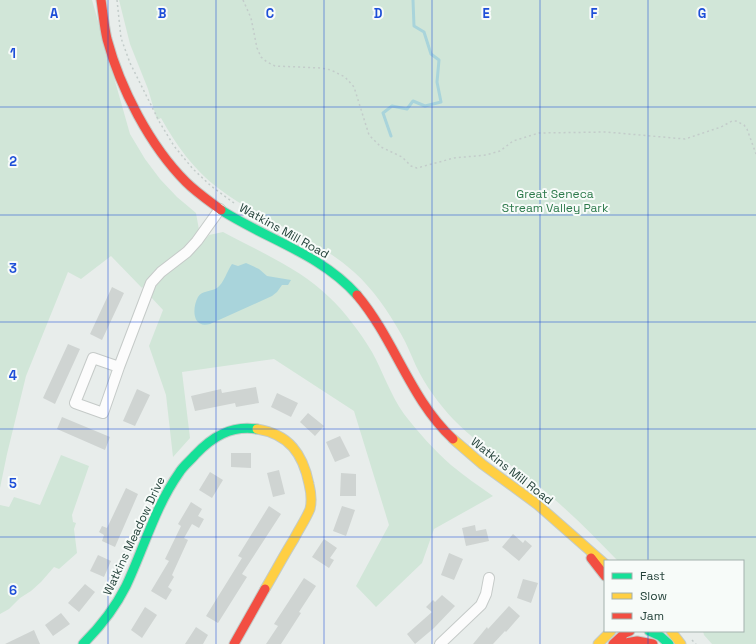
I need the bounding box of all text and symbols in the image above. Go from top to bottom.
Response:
text: A [50,5,59,22]
text: B [158,5,167,22]
text: C [266,5,274,22]
text: D [374,5,383,22]
text: E [482,5,490,22]
text: F [591,5,598,22]
text: G [698,5,706,22]
text: 1 [10,45,16,62]
text: 2 [9,153,17,170]
park label: Great Seneca Stream Valley Park [502,186,609,216]
street label: Watkins Mill Road [236,200,332,262]
text: 3 [9,260,17,277]
text: 4 [9,367,17,384]
street label: Watkins Mill Road [468,434,556,508]
street label: Watkins Meadow Drive [99,474,169,598]
text: 5 [9,475,17,492]
legend [604,560,744,632]
text: Fast [640,568,665,584]
text: 6 [9,582,17,599]
text: Slow [640,588,667,604]
text: Jam [640,608,664,624]

